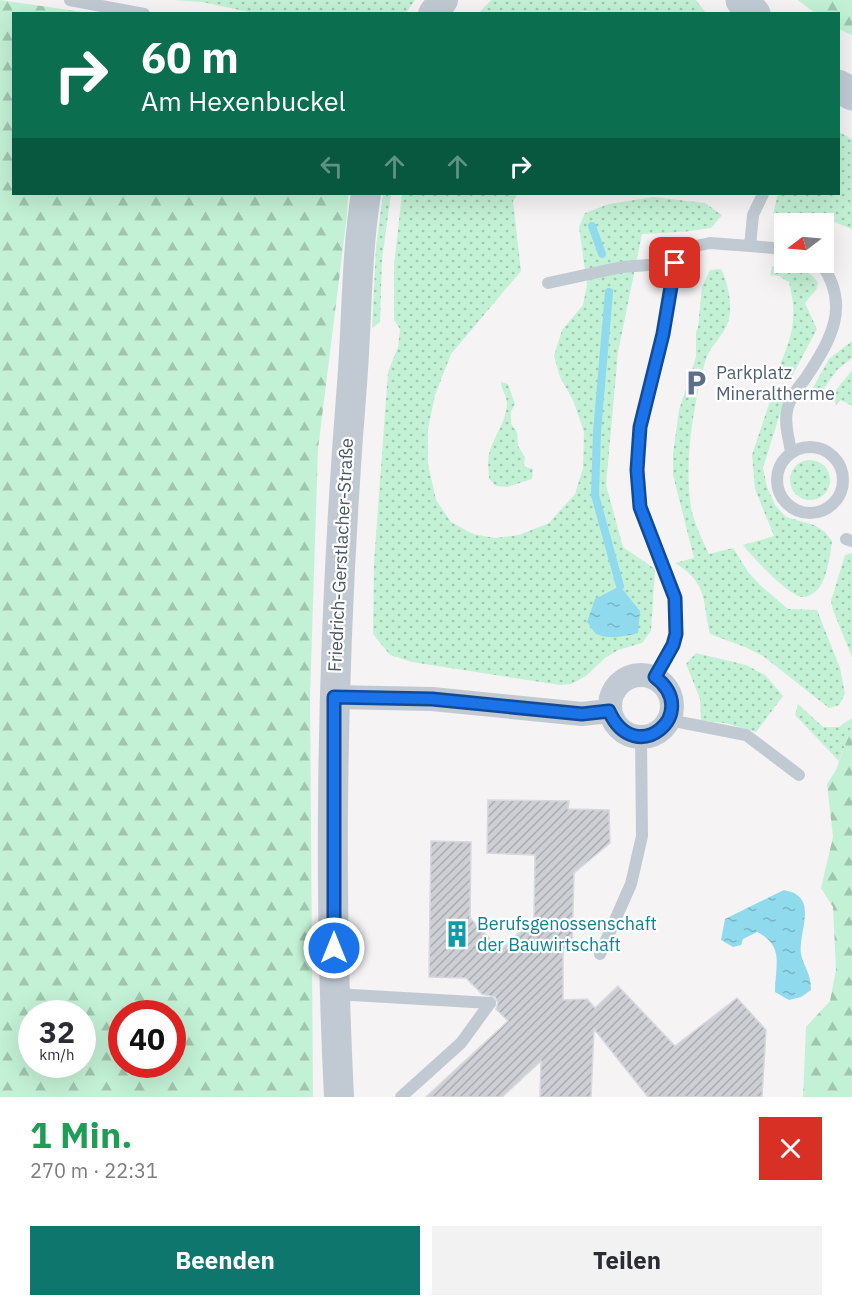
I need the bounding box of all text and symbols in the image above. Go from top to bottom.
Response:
text: 60 m [141,30,239,85]
icon: right [42,36,120,114]
text: Am Hexenbuckel [141,83,346,118]
icon: left [315,150,348,183]
icon: ahead [378,150,411,183]
icon: ahead [441,150,474,183]
icon: right [504,150,537,183]
north arrow [774,213,834,273]
map controls [774,213,834,273]
pin [649,237,700,288]
icon: arrive [658,246,691,279]
place label: Parkplatz Mineraltherme [716,361,835,405]
parking icon: Parkplatz Mineraltherme [681,368,711,398]
street label: Friedrich-Gerstlacher-Straße [323,437,358,672]
place label: Berufsgenossenschaft der Bauwirtschaft [477,912,657,956]
position arrow [302,916,366,980]
building icon: Berufsgenossenschaft der Bauwirtschaft [442,919,472,949]
speed limit sign: 40 [108,1000,186,1078]
text: 32 [39,1012,75,1051]
text: km/h [39,1045,75,1064]
text: 1 Min. [30,1111,133,1158]
button: close [759,1117,822,1180]
text: 270 m · 22:31 [30,1157,158,1184]
button: Beenden [30,1226,420,1295]
button: Teilen [432,1226,822,1295]

